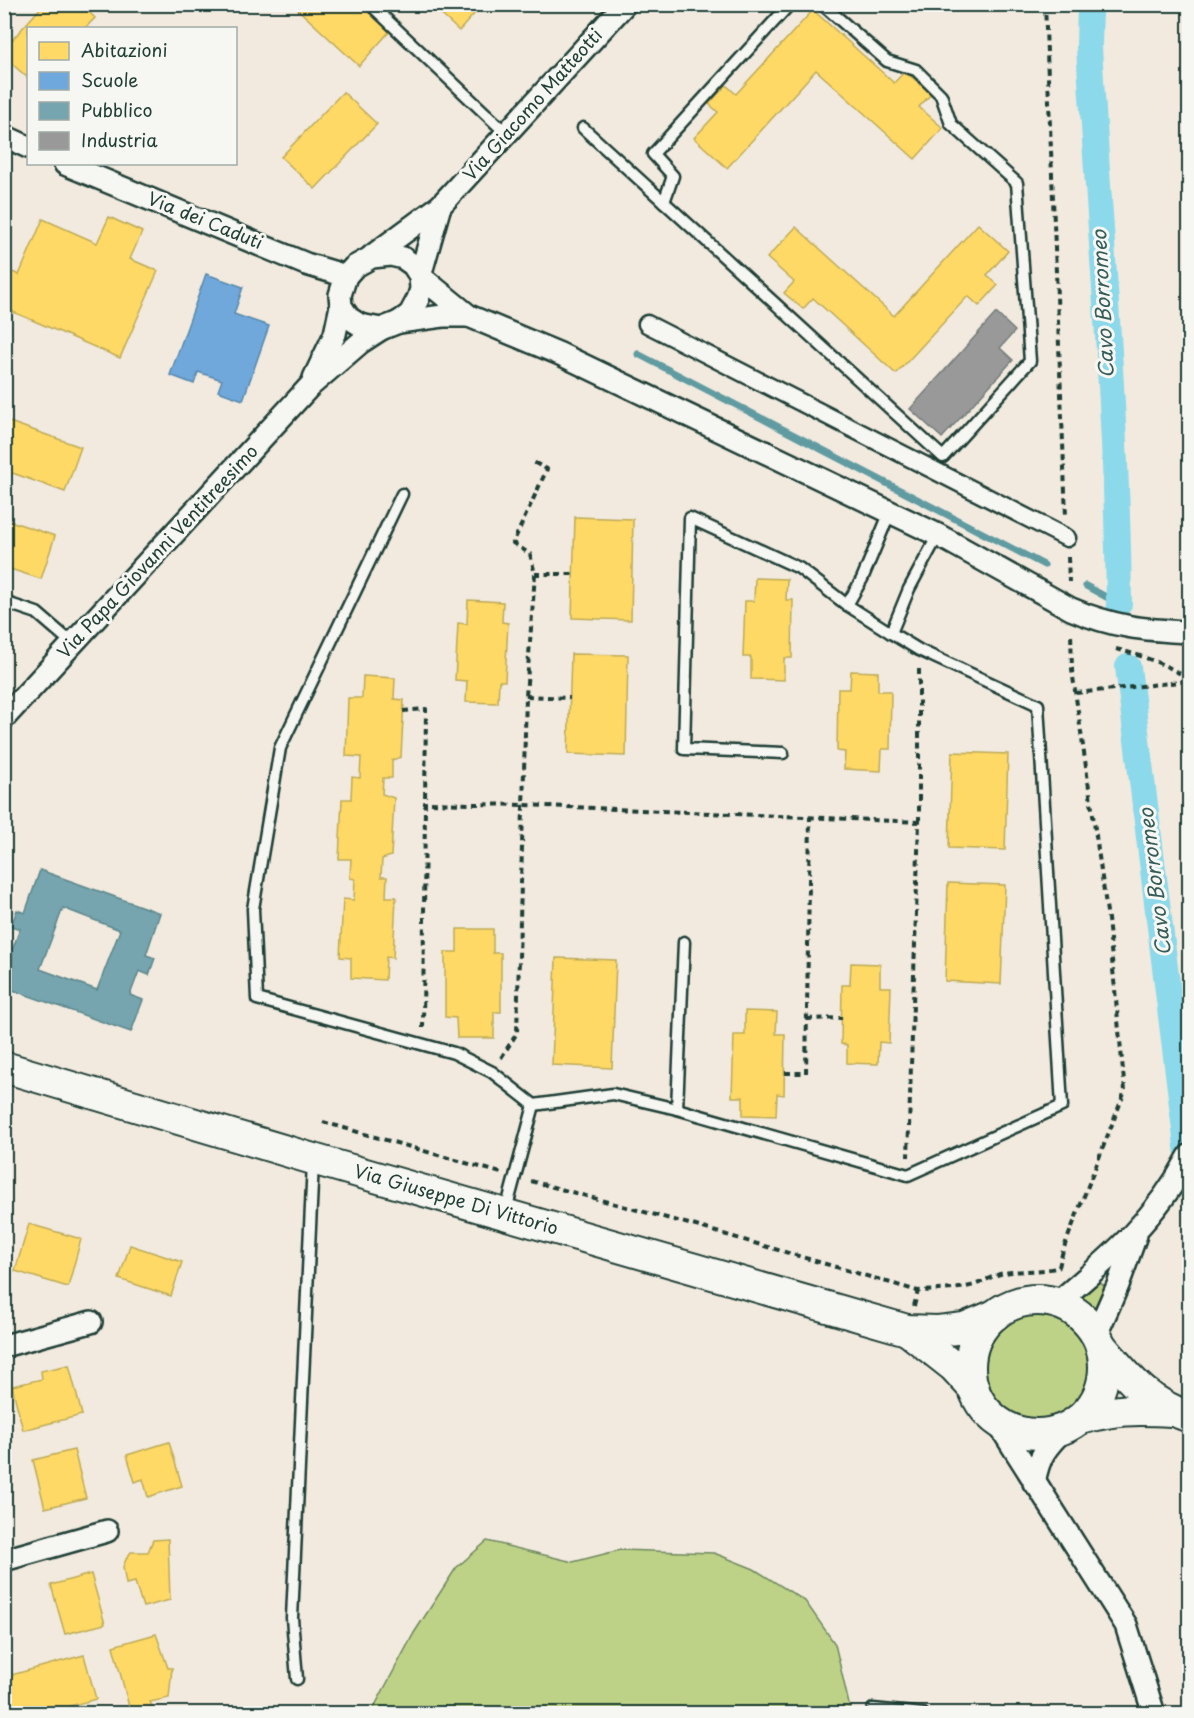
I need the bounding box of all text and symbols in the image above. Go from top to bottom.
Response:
street label: Via Giacomo Matteotti [456,22,608,186]
legend [27,27,237,165]
text: Abitazioni [81,36,167,63]
text: Scuole [81,66,138,93]
text: Pubblico [81,96,152,123]
text: Industria [81,126,158,153]
street label: Via dei Caduti [144,184,267,255]
water label: Cavo Borromeo [1083,228,1121,379]
street label: Via Papa Giovanni Ventitreesimo [50,438,264,664]
water label: Cavo Borromeo [1130,806,1178,958]
street label: Via Giuseppe Di Vittorio [351,1156,562,1241]

